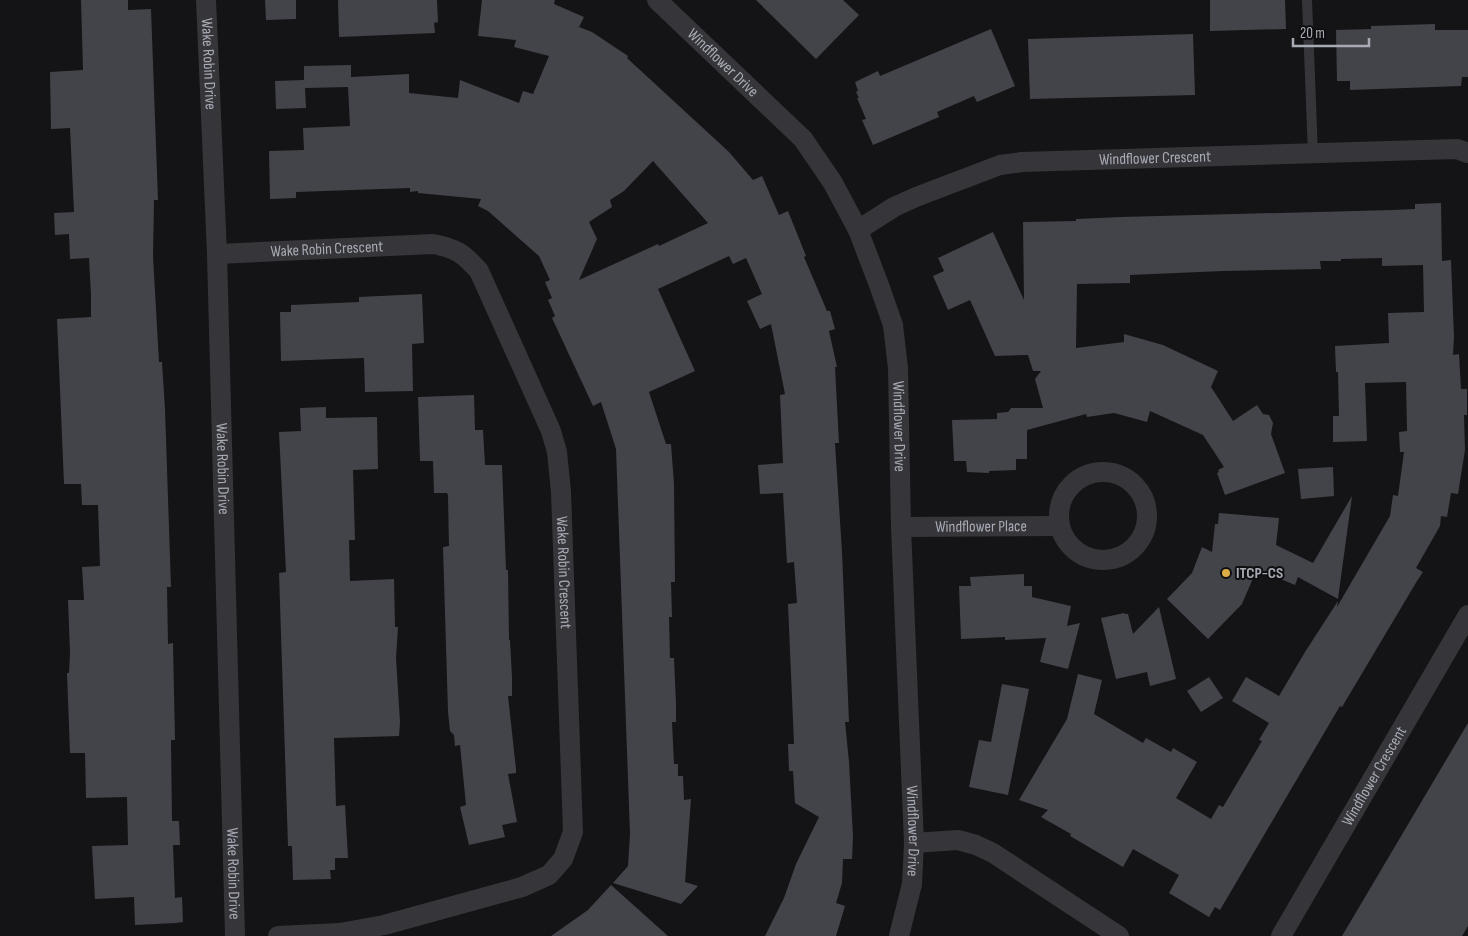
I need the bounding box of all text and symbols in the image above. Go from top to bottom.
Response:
scale bar [1293,15,1369,47]
street label: Wake Robin Drive [197,18,220,110]
street label: Windflower Drive [683,24,762,101]
text: 20 m [1300,24,1325,43]
street label: Windflower Crescent [1099,147,1211,169]
street label: Wake Robin Crescent [270,237,384,261]
street label: Windflower Drive [889,381,909,472]
street label: Wake Robin Drive [212,423,233,515]
street label: Wake Robin Crescent [552,516,575,629]
street label: Windflower Place [935,517,1027,536]
place label: ITCP-CS [1236,564,1283,583]
marker: ITCP-CS [1220,567,1232,579]
street label: Windflower Crescent [1338,723,1411,829]
street label: Windflower Drive [902,785,924,877]
street label: Wake Robin Drive [223,827,244,920]

